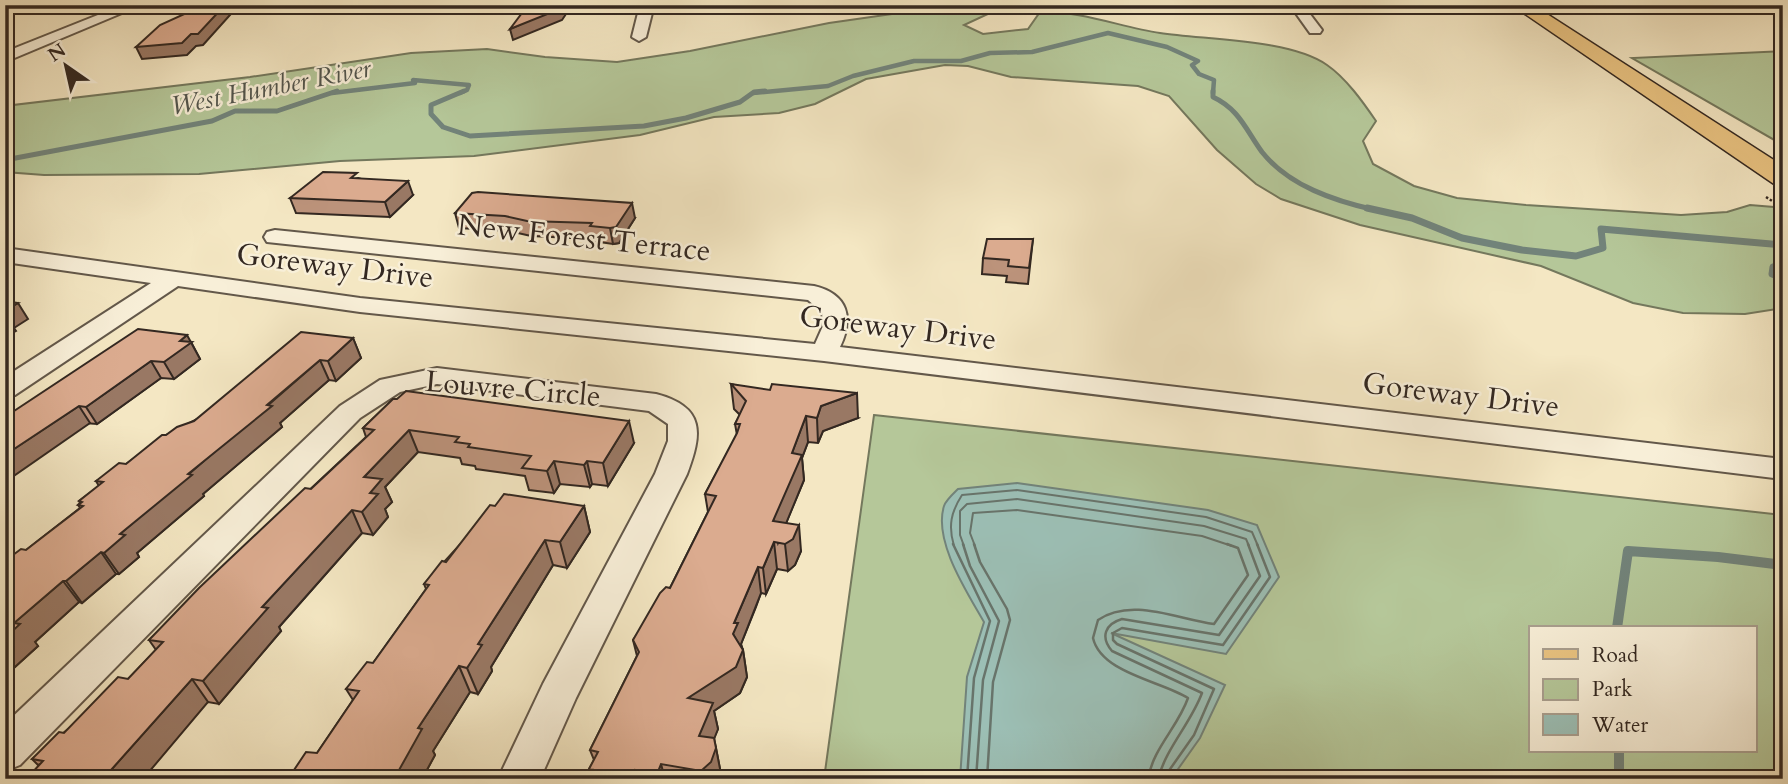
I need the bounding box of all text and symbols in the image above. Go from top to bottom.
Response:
north arrow [32,32,102,102]
text: N [43,37,72,68]
water label: West Humber River [168,50,375,124]
street label: New Forest Terrace [455,204,713,272]
street label: Goreway Drive [234,234,436,298]
street label: Goreway Drive [797,296,999,360]
street label: Louvre Circle [424,361,602,417]
street label: Goreway Drive [1360,363,1562,427]
legend [1529,626,1756,752]
text: Road [1592,641,1638,670]
text: Park [1592,675,1633,704]
text: Water [1591,711,1648,740]

